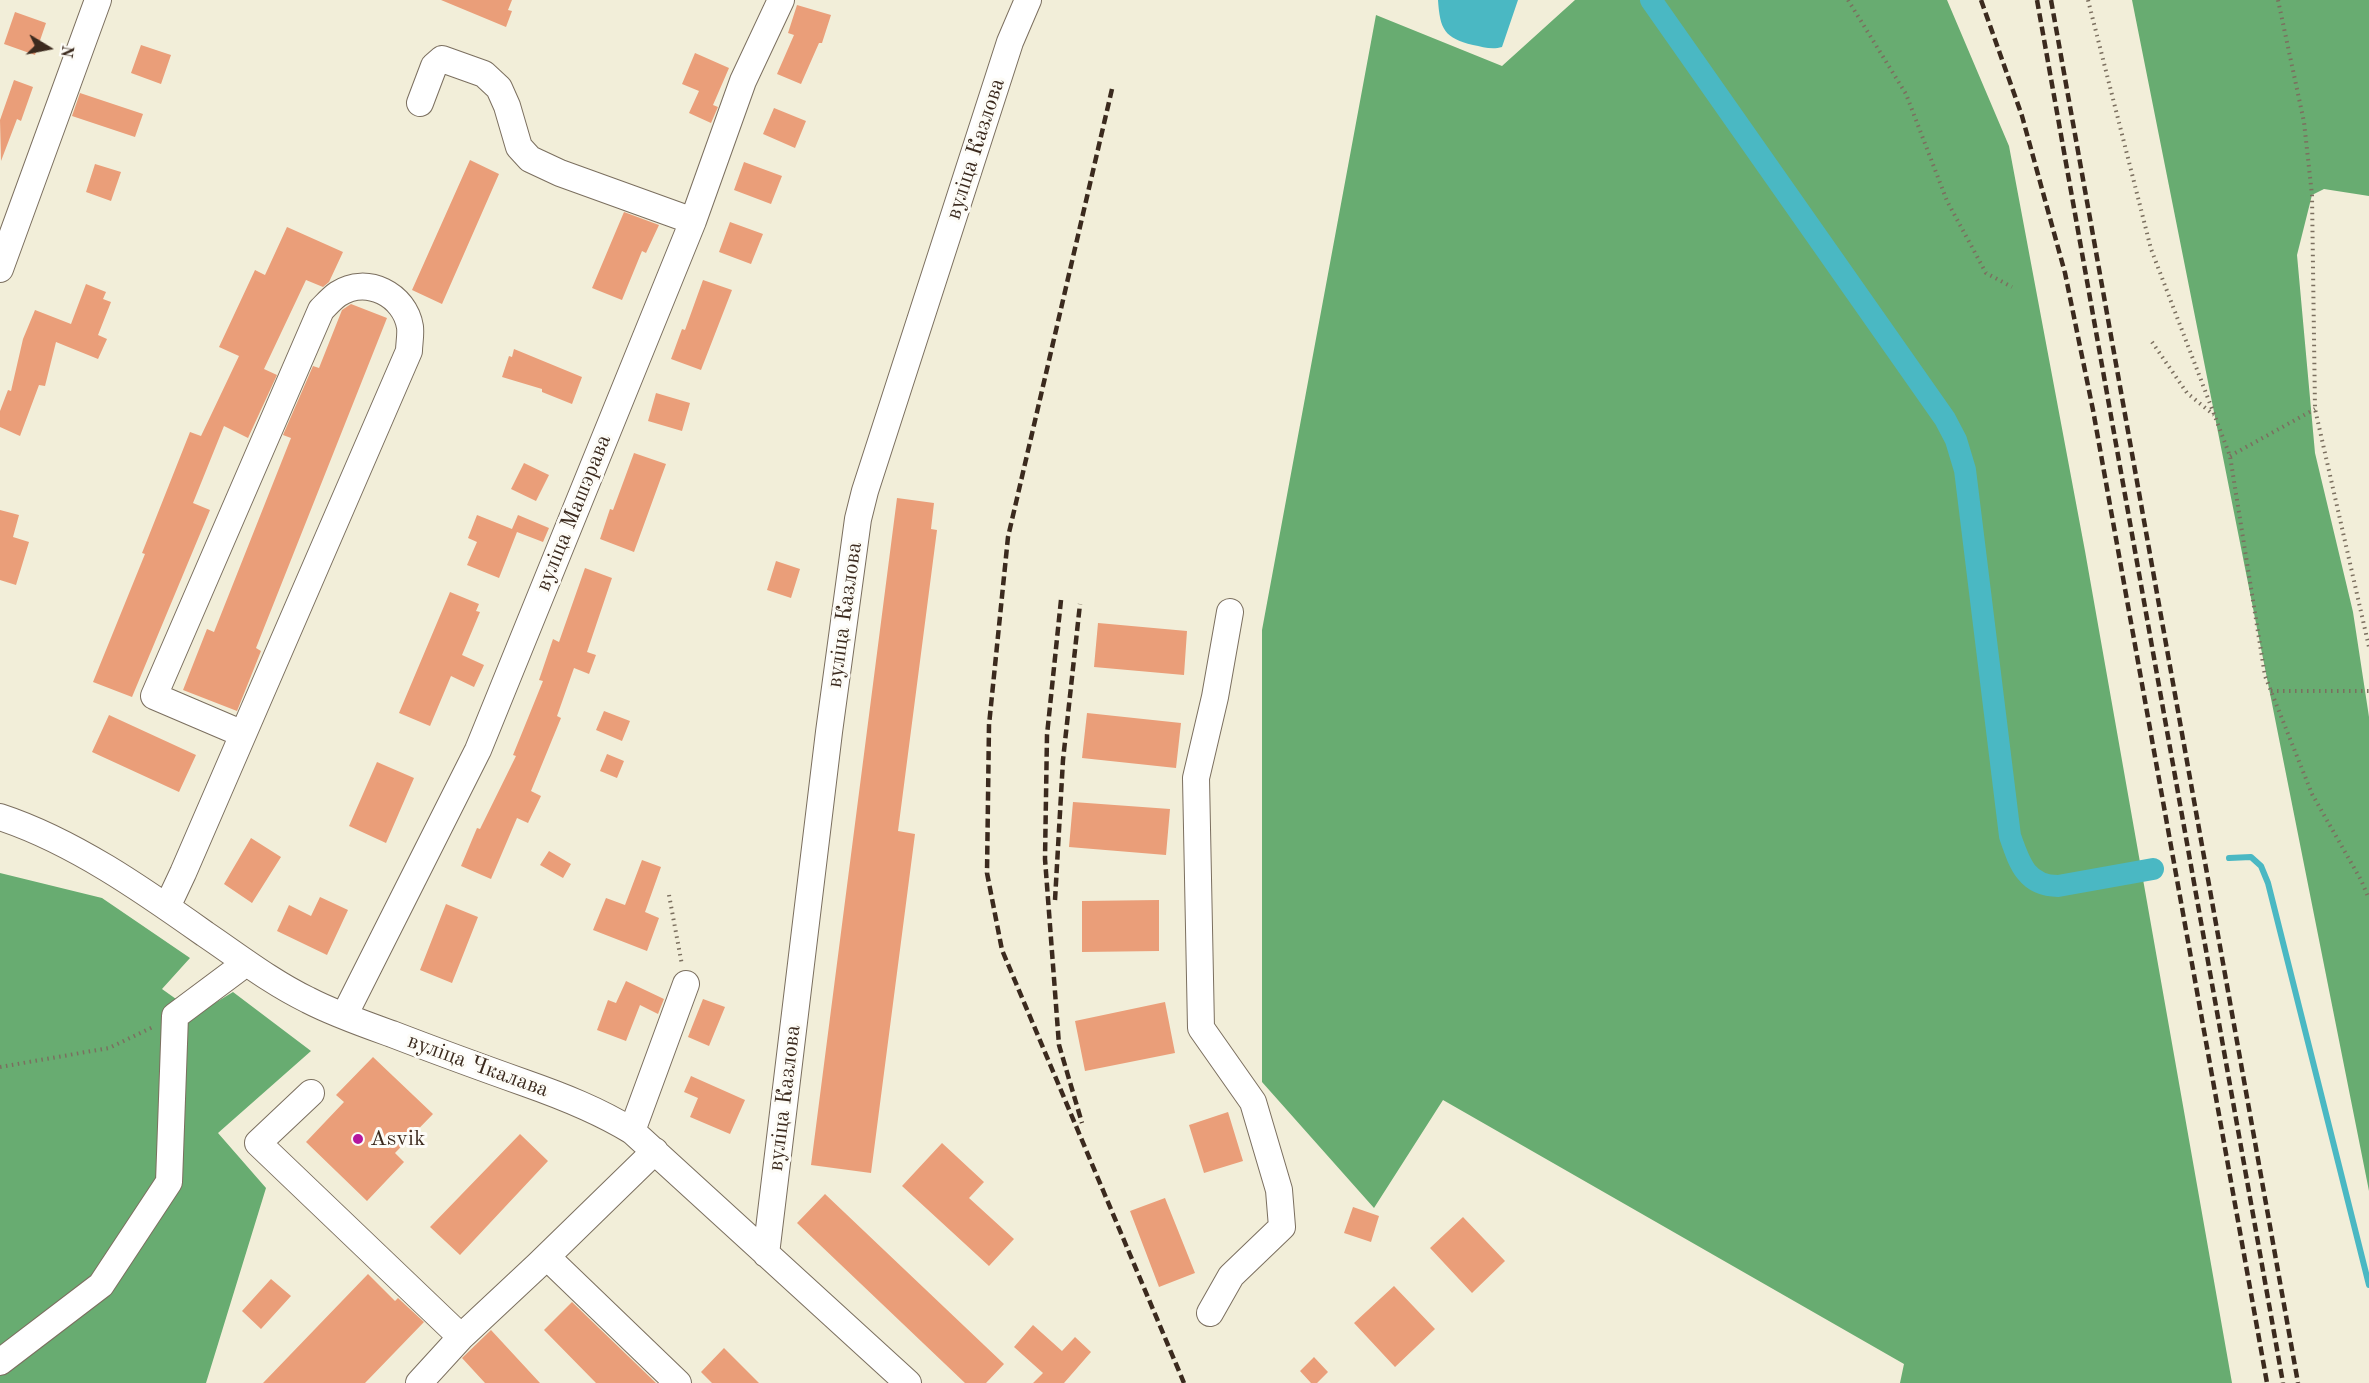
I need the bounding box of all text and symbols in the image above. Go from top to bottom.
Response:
north arrow [18,18,78,78]
text: N [57,44,75,59]
street label: вуліца Казлова [941,75,1011,223]
street label: вуліца Машэрава [531,431,617,595]
street label: вуліца Казлова [822,540,868,690]
street label: вуліца Казлова [763,1023,807,1173]
street label: вуліца Чкалава [404,1028,552,1104]
place label: Asvik [370,1126,425,1152]
marker: Asvik [351,1132,365,1146]

